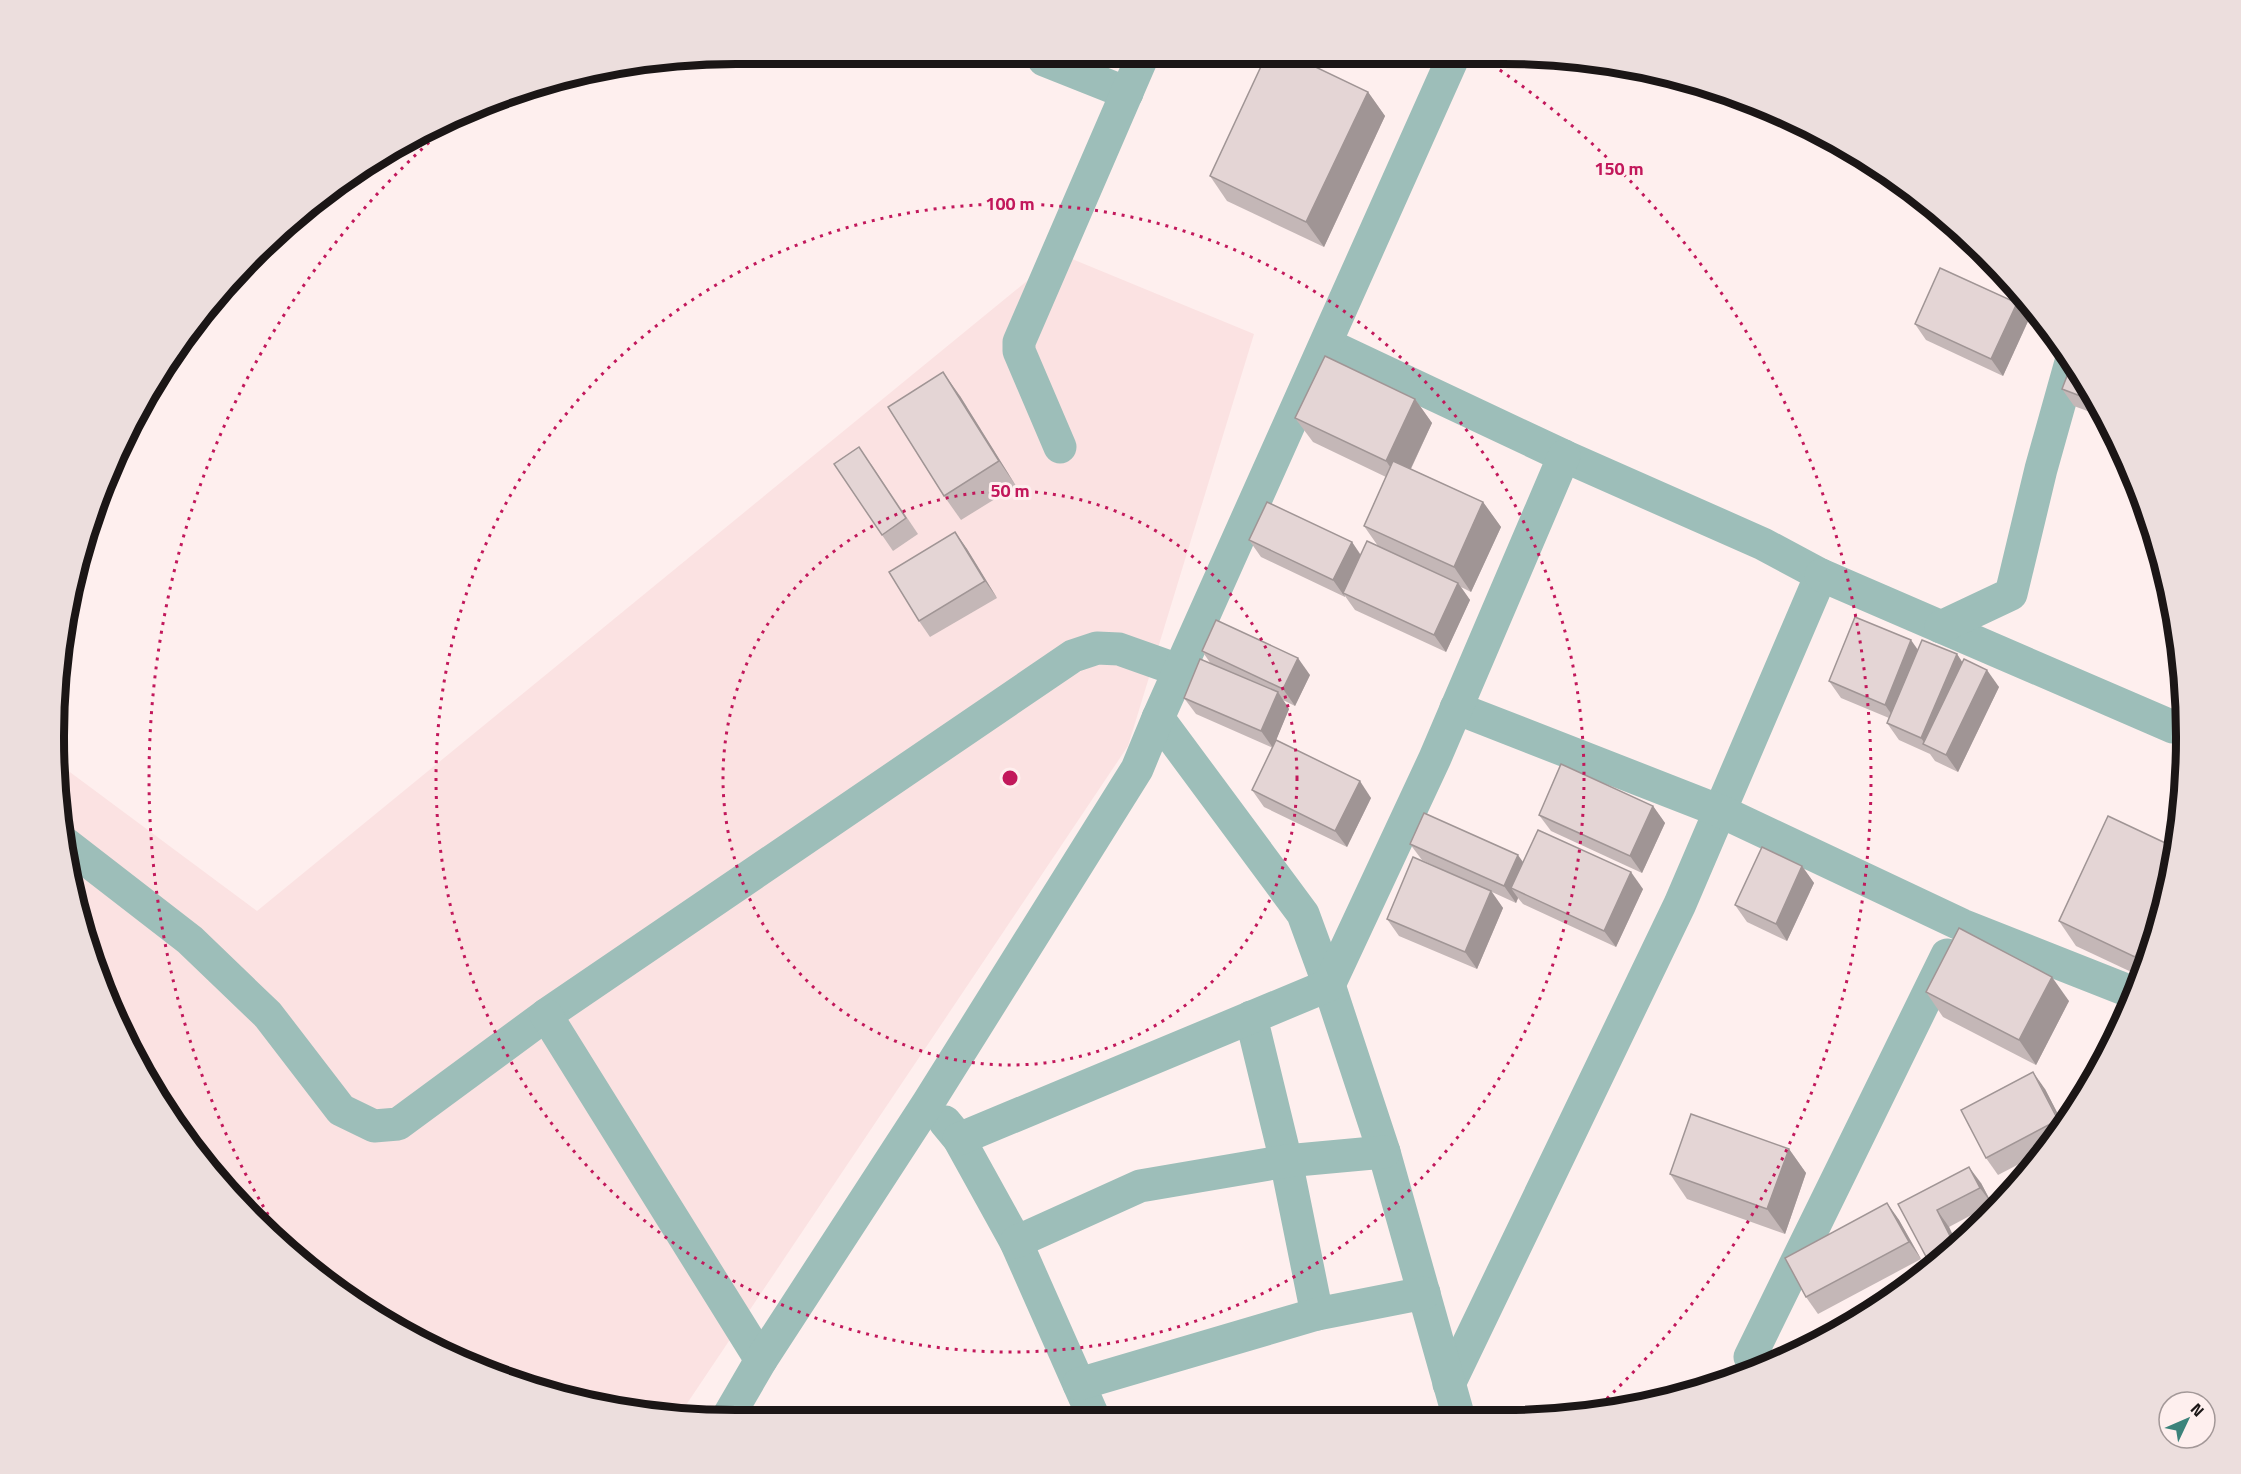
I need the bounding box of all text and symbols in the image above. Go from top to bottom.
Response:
text: 150 m [1594,155,1644,182]
text: 100 m [985,190,1035,217]
text: 50 m [990,477,1030,504]
centre of rings [1000,768,1020,788]
north arrow [2157,1390,2217,1450]
text: N [2185,1397,2210,1422]

